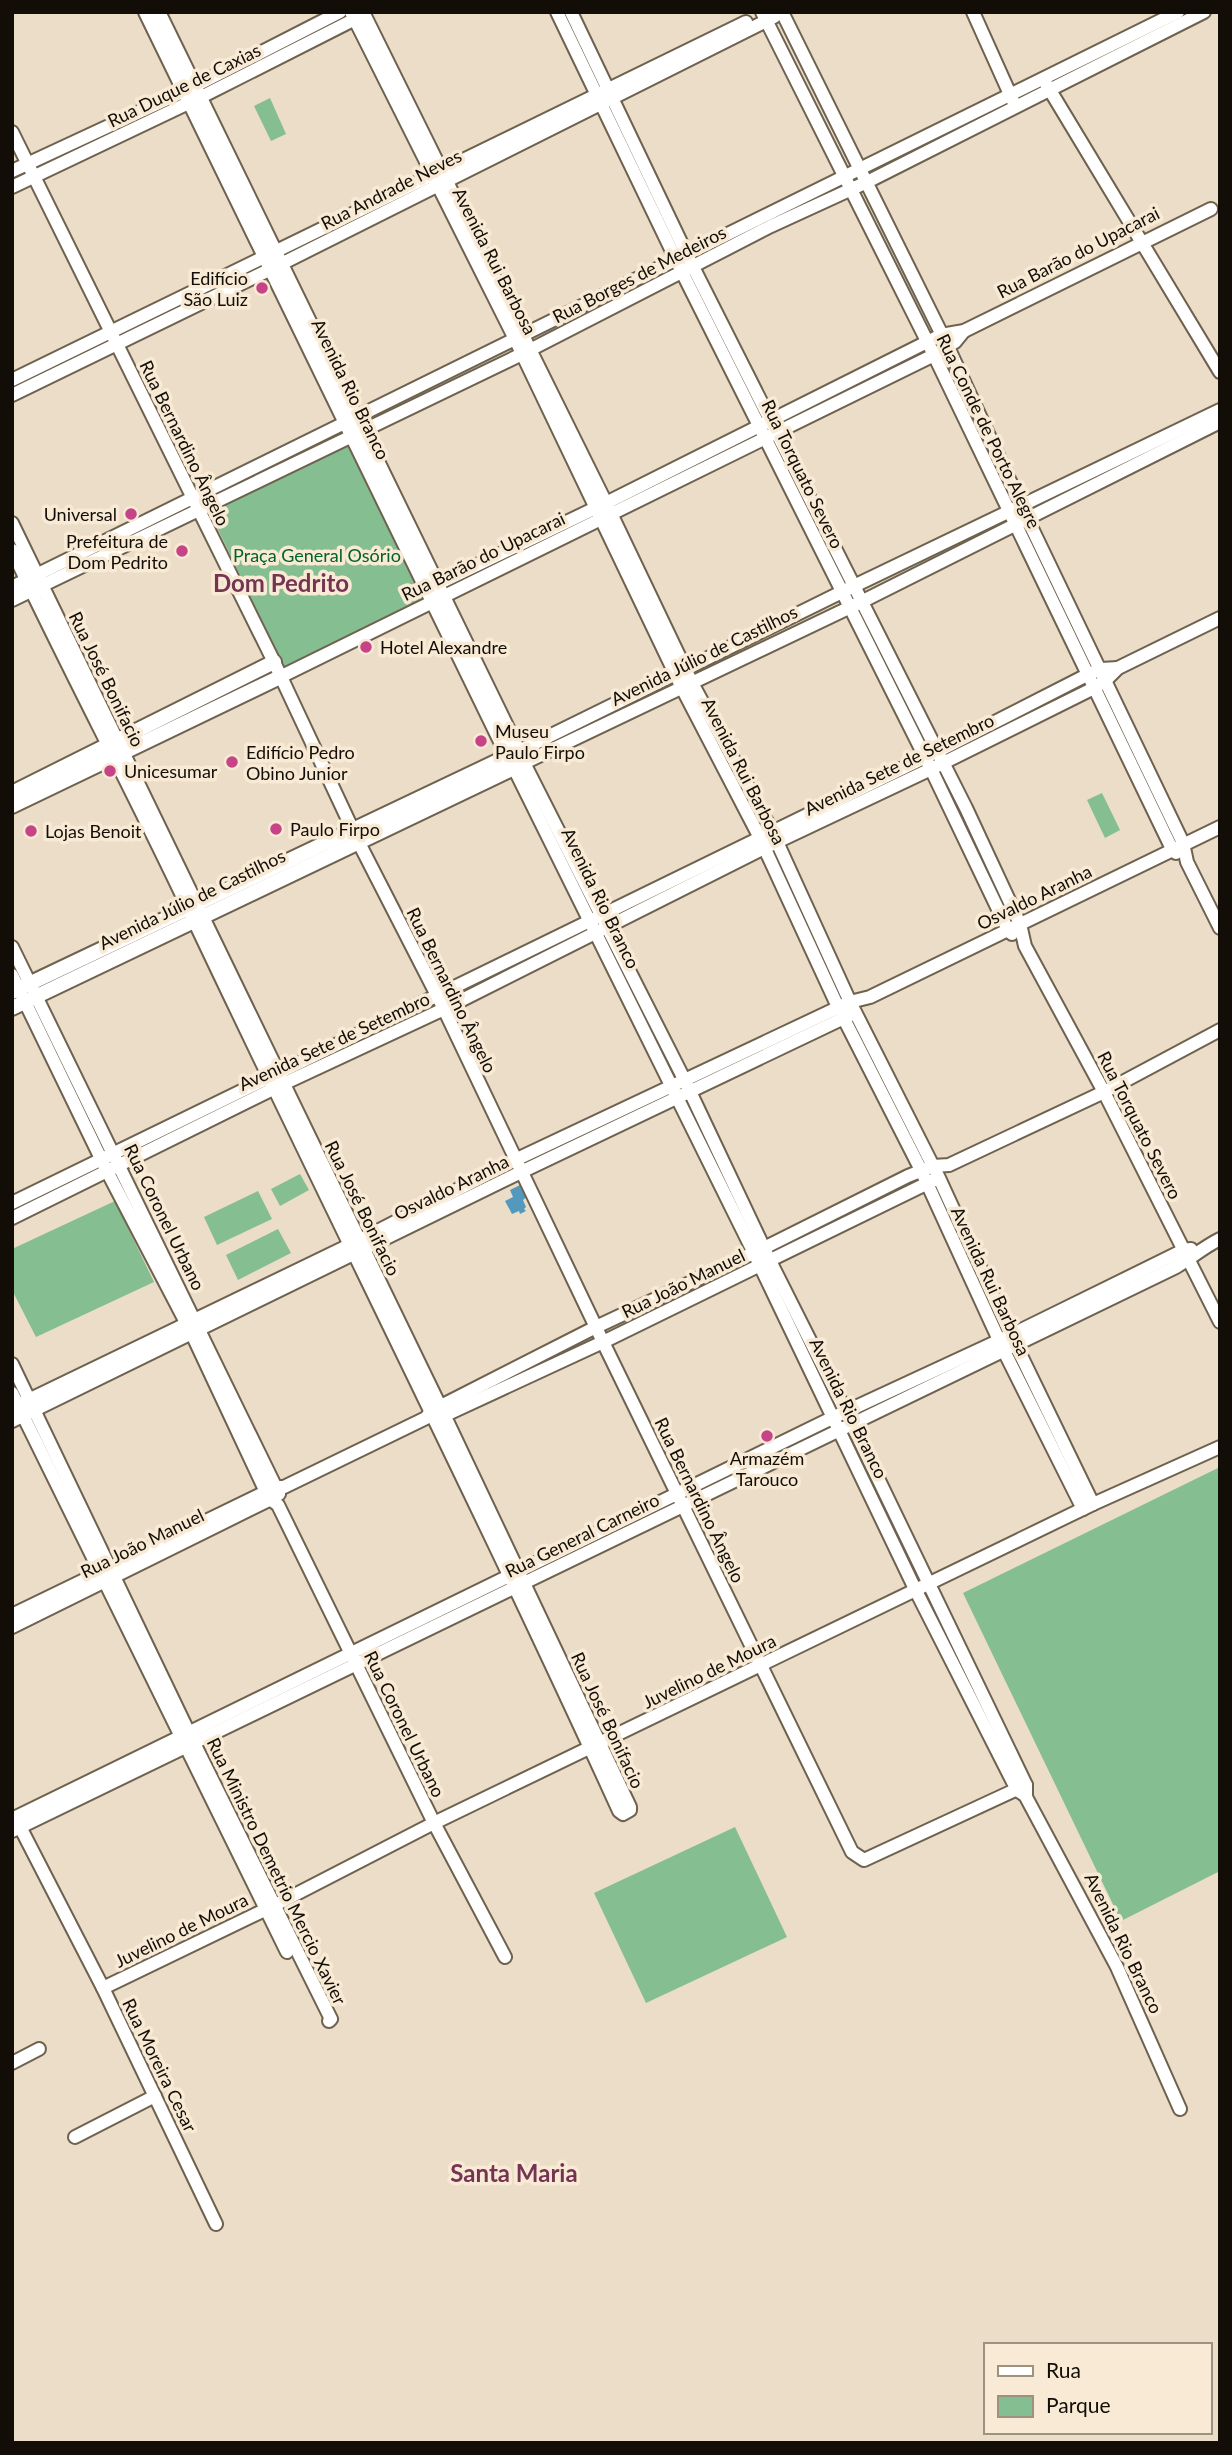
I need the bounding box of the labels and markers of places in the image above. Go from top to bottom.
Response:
place label: Edifício São Luiz [183,267,248,310]
marker: Edifício São Luiz [254,280,270,296]
place label: Universal [44,503,117,525]
marker: Universal [123,506,139,522]
place label: Prefeitura de Dom Pedrito [66,530,168,573]
marker: Prefeitura de Dom Pedrito [174,543,190,559]
place label: Hotel Alexandre [380,636,507,658]
marker: Hotel Alexandre [358,639,374,655]
place label: Museu Paulo Firpo [495,720,585,763]
marker: Museu Paulo Firpo [473,733,489,749]
place label: Edifício Pedro Obino Junior [246,741,355,784]
marker: Edifício Pedro Obino Junior [224,754,240,770]
place label: Unicesumar [124,760,218,782]
marker: Unicesumar [102,763,118,779]
place label: Paulo Firpo [290,818,380,840]
place label: Lojas Benoit [45,820,142,842]
marker: Paulo Firpo [268,821,284,837]
marker: Lojas Benoit [23,823,39,839]
marker: Armazém Tarouco [759,1428,775,1444]
place label: Armazém Tarouco [730,1447,804,1490]

